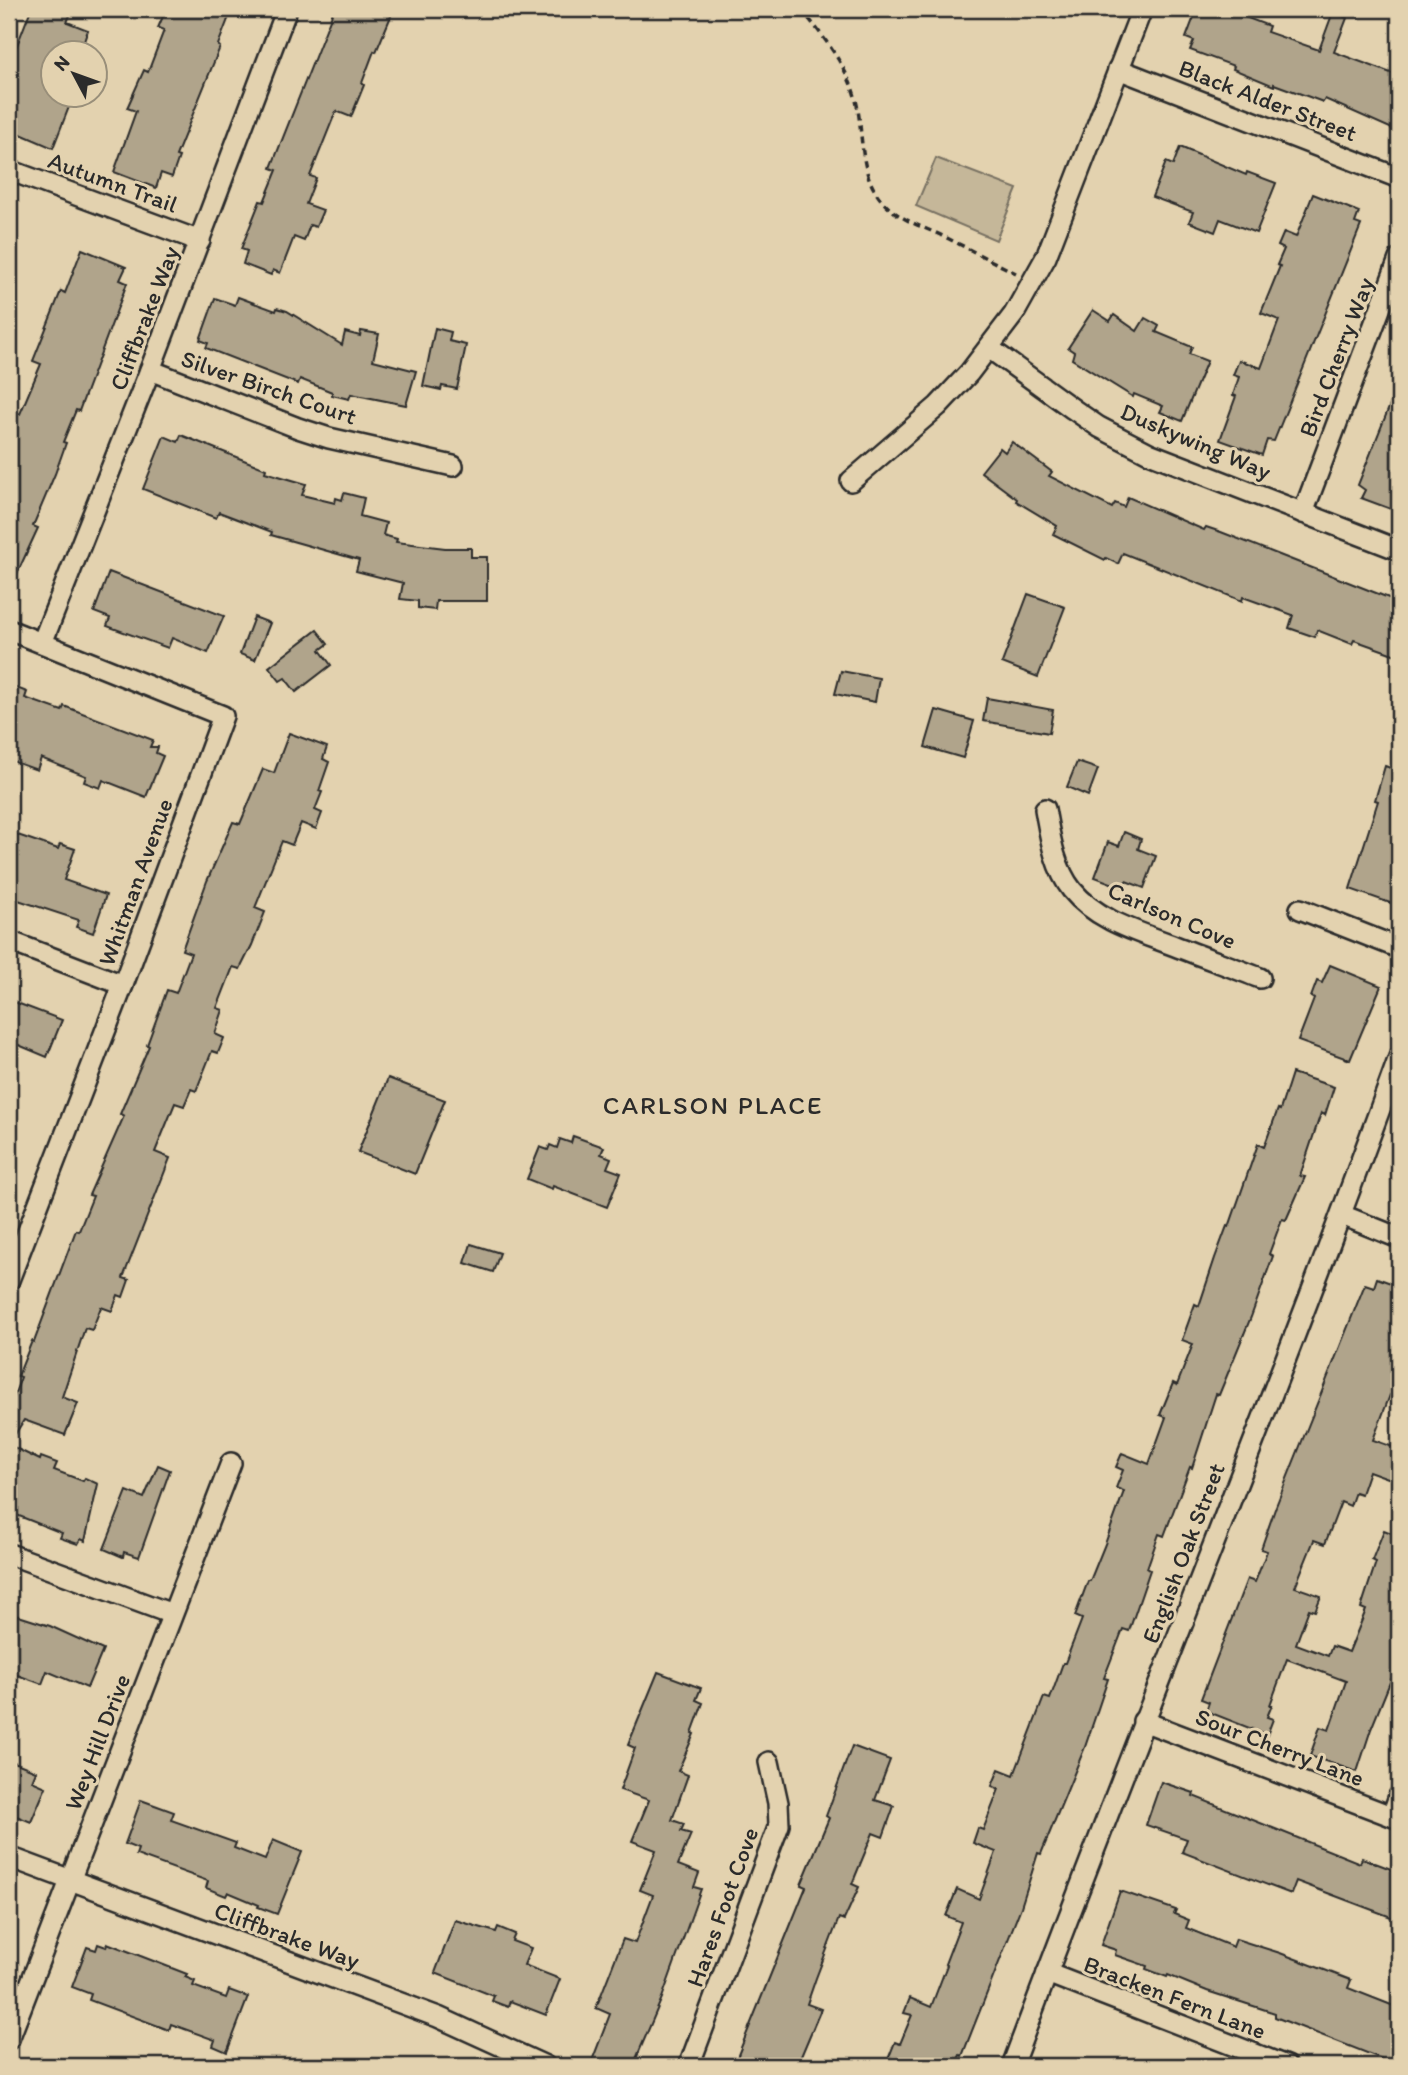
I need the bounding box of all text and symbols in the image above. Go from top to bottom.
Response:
north arrow [38,38,108,108]
text: N [49,51,74,76]
street label: Black Alder Street [1175,53,1361,147]
street label: Autumn Trail [44,145,182,219]
street label: Cliffbrake Way [103,242,185,394]
street label: Bird Cherry Way [1292,273,1380,441]
street label: Silver Birch Court [178,343,360,431]
street label: Duskywing Way [1116,396,1276,486]
street label: Whitman Avenue [91,794,179,970]
street label: Carlson Cove [1104,875,1240,955]
district label: CARLSON PLACE [603,1089,823,1121]
street label: English Oak Street [1135,1459,1231,1647]
street label: Wey Hill Drive [58,1670,136,1814]
street label: Sour Cherry Lane [1192,1701,1368,1793]
street label: Hares Foot Cove [680,1823,764,1991]
street label: Cliffbrake Way [210,1895,364,1975]
street label: Bracken Fern Lane [1080,1949,1270,2045]

